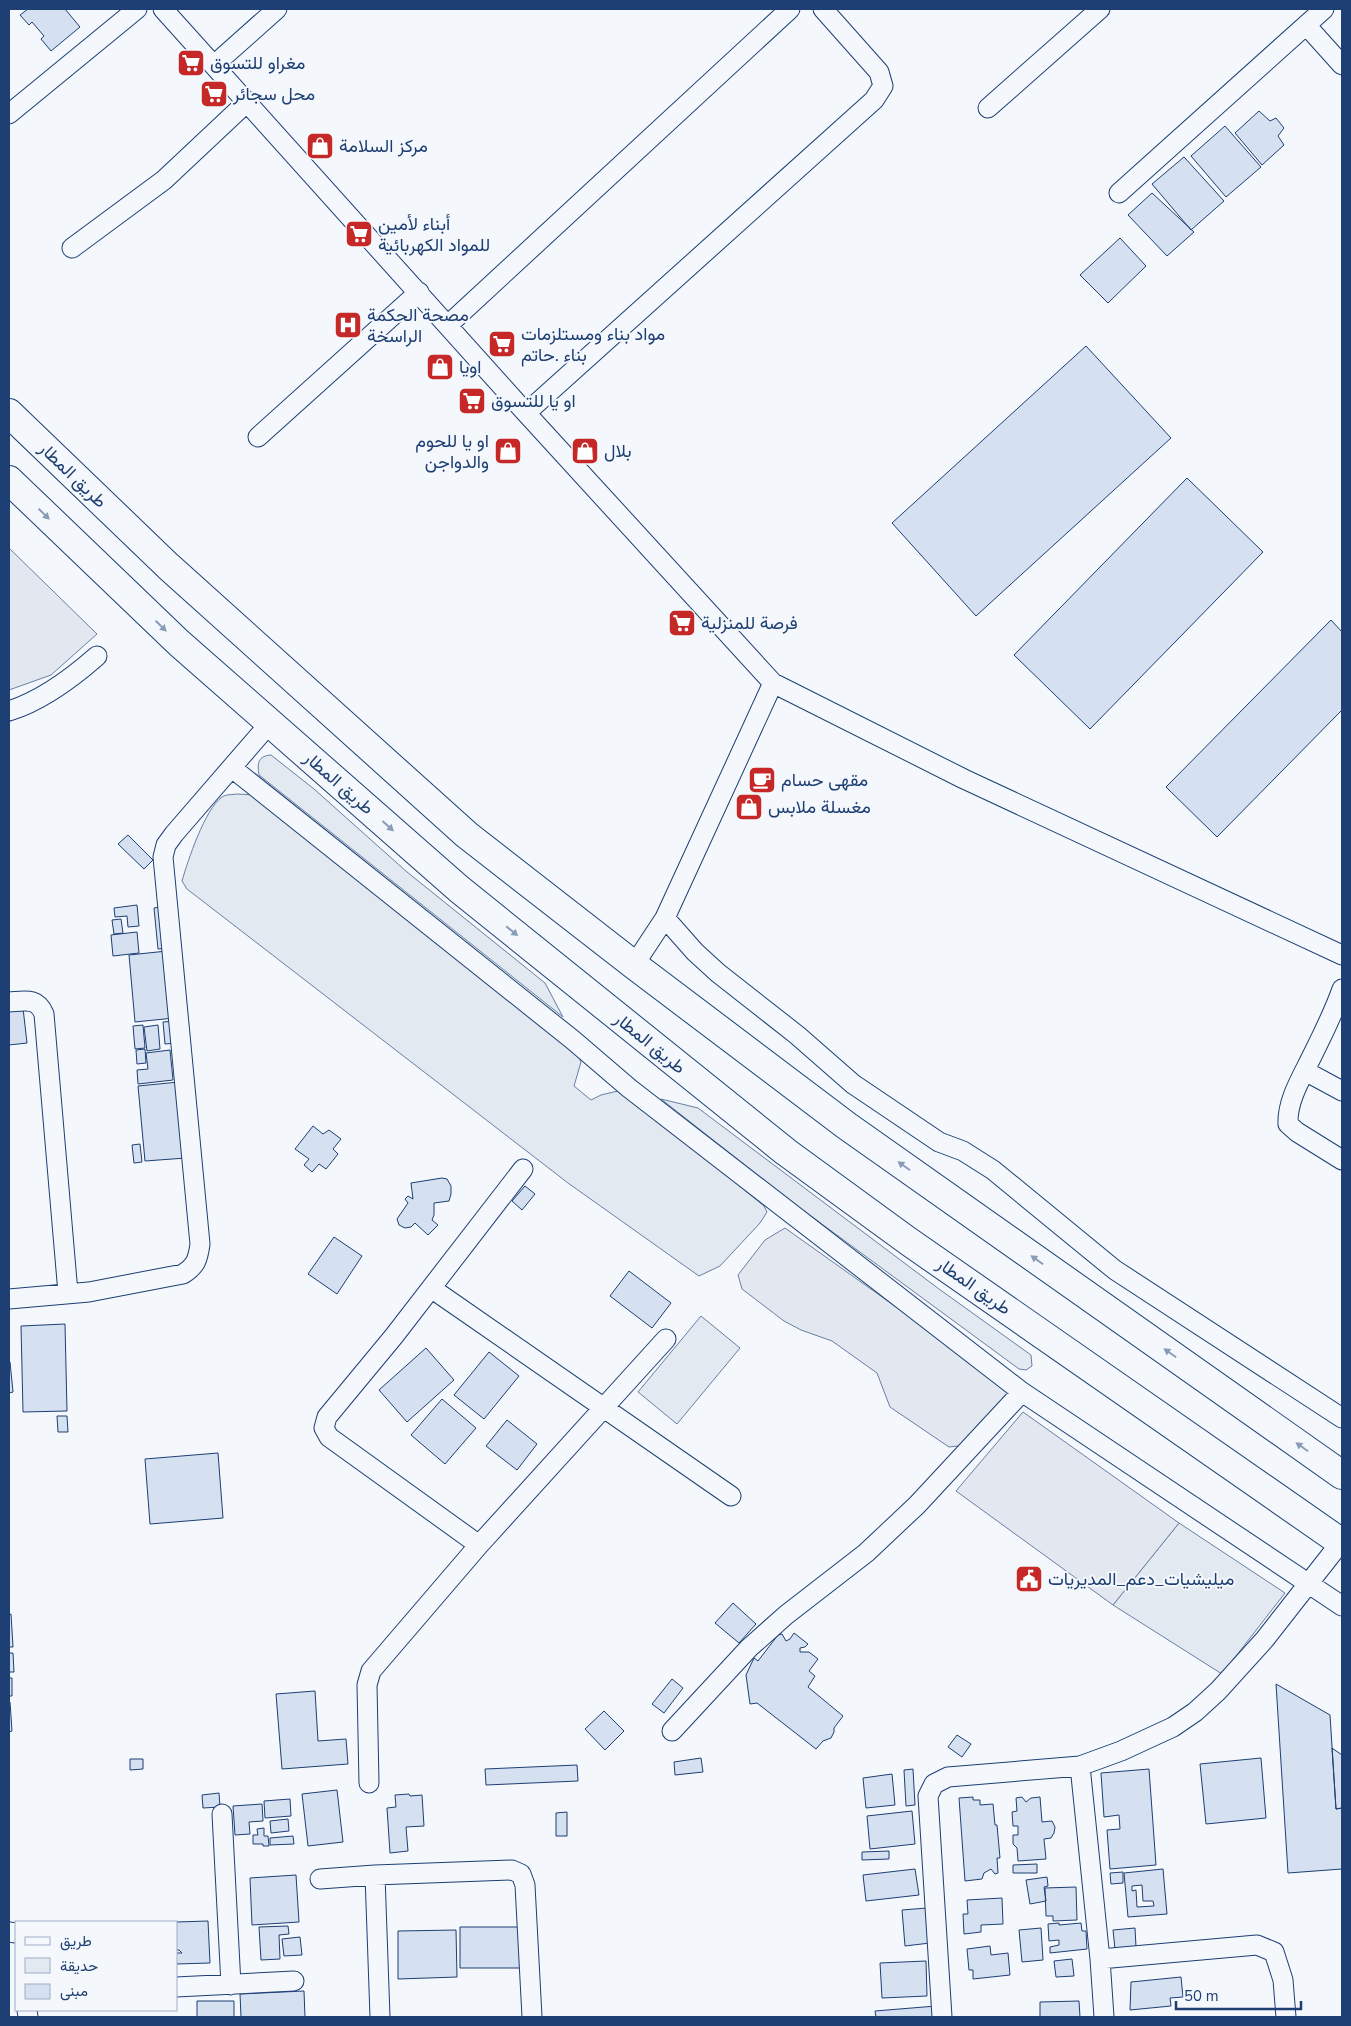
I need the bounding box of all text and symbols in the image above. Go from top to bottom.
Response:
supermarket icon: مغراو للتسوق [176,48,206,78]
place label: مغراو للتسوق [210,51,305,75]
supermarket icon: محل سجائر [199,79,229,109]
place label: محل سجائر [232,82,315,106]
shop icon: مركز السلامة [305,131,335,161]
place label: مركز السلامة [339,134,428,158]
place label: أبناء لأمين للمواد الكهربائية [378,212,490,257]
supermarket icon: أبناء لأمين للمواد الكهربائية [344,219,374,249]
place label: مصحة الحكمة الراسخة [367,303,469,348]
hospital icon: مصحة الحكمة الراسخة [333,310,363,340]
place label: مواد بناء ومستلزمات بناء .حاتم [521,322,665,367]
supermarket icon: مواد بناء ومستلزمات بناء .حاتم [487,329,517,359]
shop icon: اويا [425,352,455,382]
place label: اويا [459,355,482,379]
supermarket icon: او يا للتسوق [457,386,487,416]
place label: او يا للتسوق [491,389,576,413]
place label: او يا للحوم والدواجن [415,429,489,474]
street label: طريق المطار [33,436,112,513]
shop icon: او يا للحوم والدواجن [493,436,523,466]
shop icon: بلال [570,436,600,466]
place label: بلال [604,439,632,463]
one-way arrow [37,507,49,519]
supermarket icon: فرصة للمنزلية [667,608,697,638]
place label: فرصة للمنزلية [701,611,798,635]
one-way arrow [155,620,167,632]
street label: طريق المطار [298,745,379,820]
cafe icon: مقهى حسام [747,765,777,795]
place label: مقهى حسام [781,768,868,792]
shop icon: مغسلة ملابس [734,792,764,822]
place label: مغسلة ملابس [768,795,871,819]
one-way arrow [382,820,394,832]
one-way arrow [505,926,518,937]
street label: طريق المطار [608,1006,691,1079]
one-way arrow [897,1161,911,1171]
street label: طريق المطار [931,1251,1016,1320]
one-way arrow [1031,1254,1044,1265]
one-way arrow [1163,1348,1177,1358]
one-way arrow [1296,1442,1309,1452]
public building icon: ميليشيات_دعم_المديريات [1014,1564,1044,1594]
place label: ميليشيات_دعم_المديريات [1048,1567,1234,1591]
legend [15,1921,178,2011]
text: طريق [60,1931,92,1951]
text: حديقة [60,1956,98,1976]
scale bar [1176,1978,1301,2010]
text: مبنى [60,1981,88,2001]
text: 50 m [1184,1986,1219,2006]

